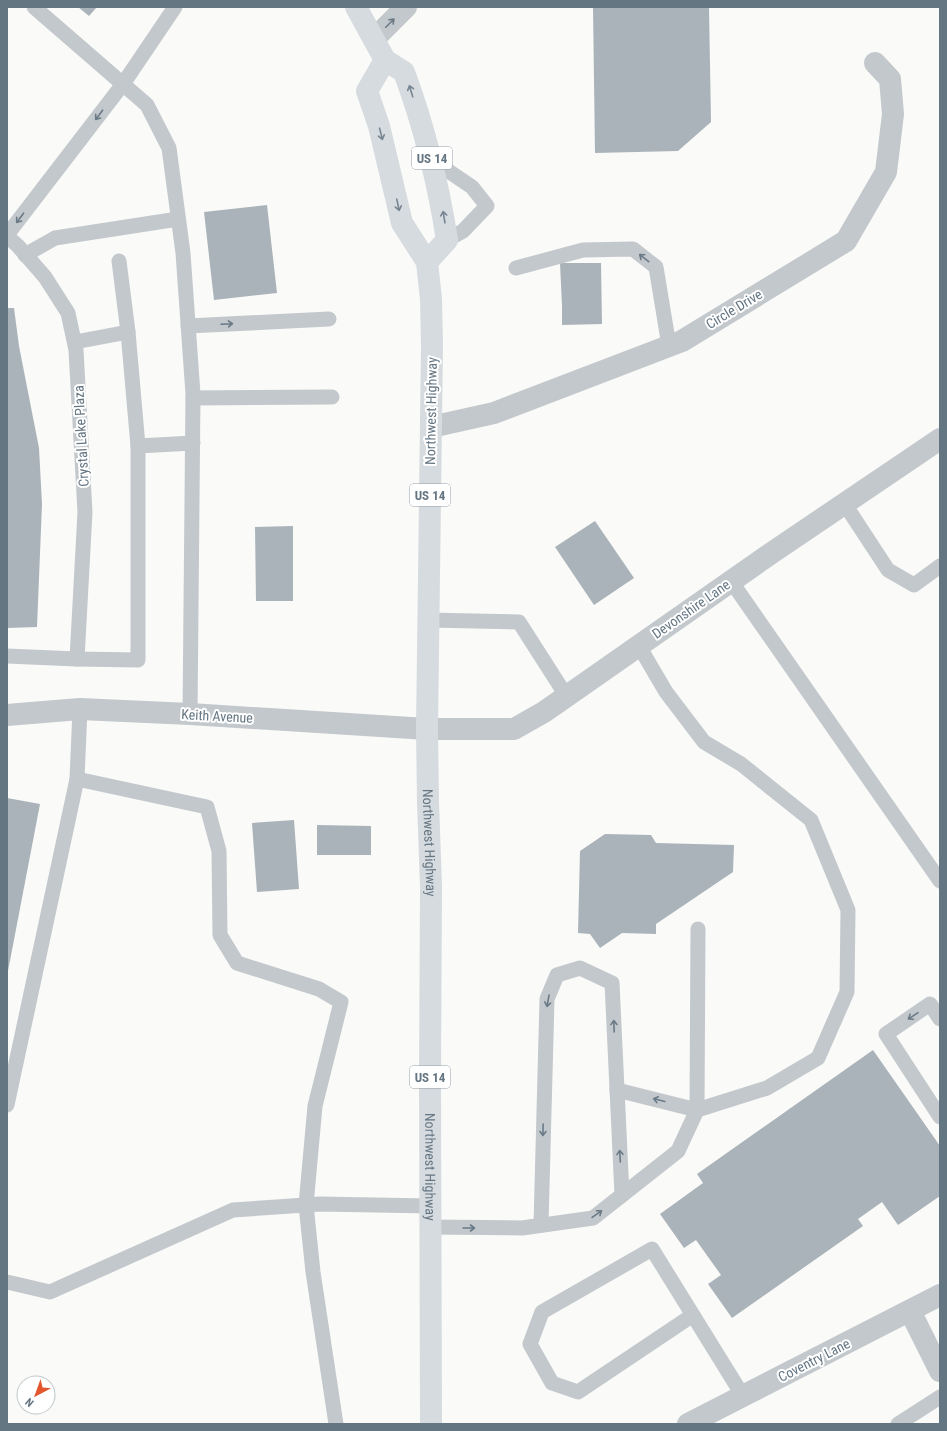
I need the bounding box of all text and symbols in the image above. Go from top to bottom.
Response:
one-way arrow [385,18,395,28]
one-way arrow [407,85,414,98]
one-way arrow [95,109,103,120]
one-way arrow [378,127,386,140]
road number: US 14 [412,147,452,169]
one-way arrow [395,198,403,211]
one-way arrow [440,211,448,224]
one-way arrow [16,212,24,223]
one-way arrow [639,254,650,262]
street label: Circle Drive [703,286,765,332]
one-way arrow [220,320,233,328]
street label: Northwest Highway [422,357,440,465]
street label: Crystal Lake Plaza [70,385,92,487]
road number: US 14 [410,484,450,506]
street label: Devonshire Lane [649,576,733,642]
street label: Keith Avenue [181,706,254,726]
street label: Northwest Highway [420,789,439,897]
one-way arrow [544,994,552,1007]
one-way arrow [908,1012,919,1020]
one-way arrow [610,1020,618,1033]
road number: US 14 [410,1066,450,1088]
one-way arrow [653,1096,666,1104]
street label: Northwest Highway [422,1113,438,1221]
one-way arrow [539,1123,547,1136]
one-way arrow [616,1150,623,1163]
one-way arrow [591,1210,602,1218]
one-way arrow [462,1224,475,1232]
street label: Coventry Lane [775,1335,853,1385]
north arrow [16,1375,56,1415]
text: N [23,1395,37,1409]

